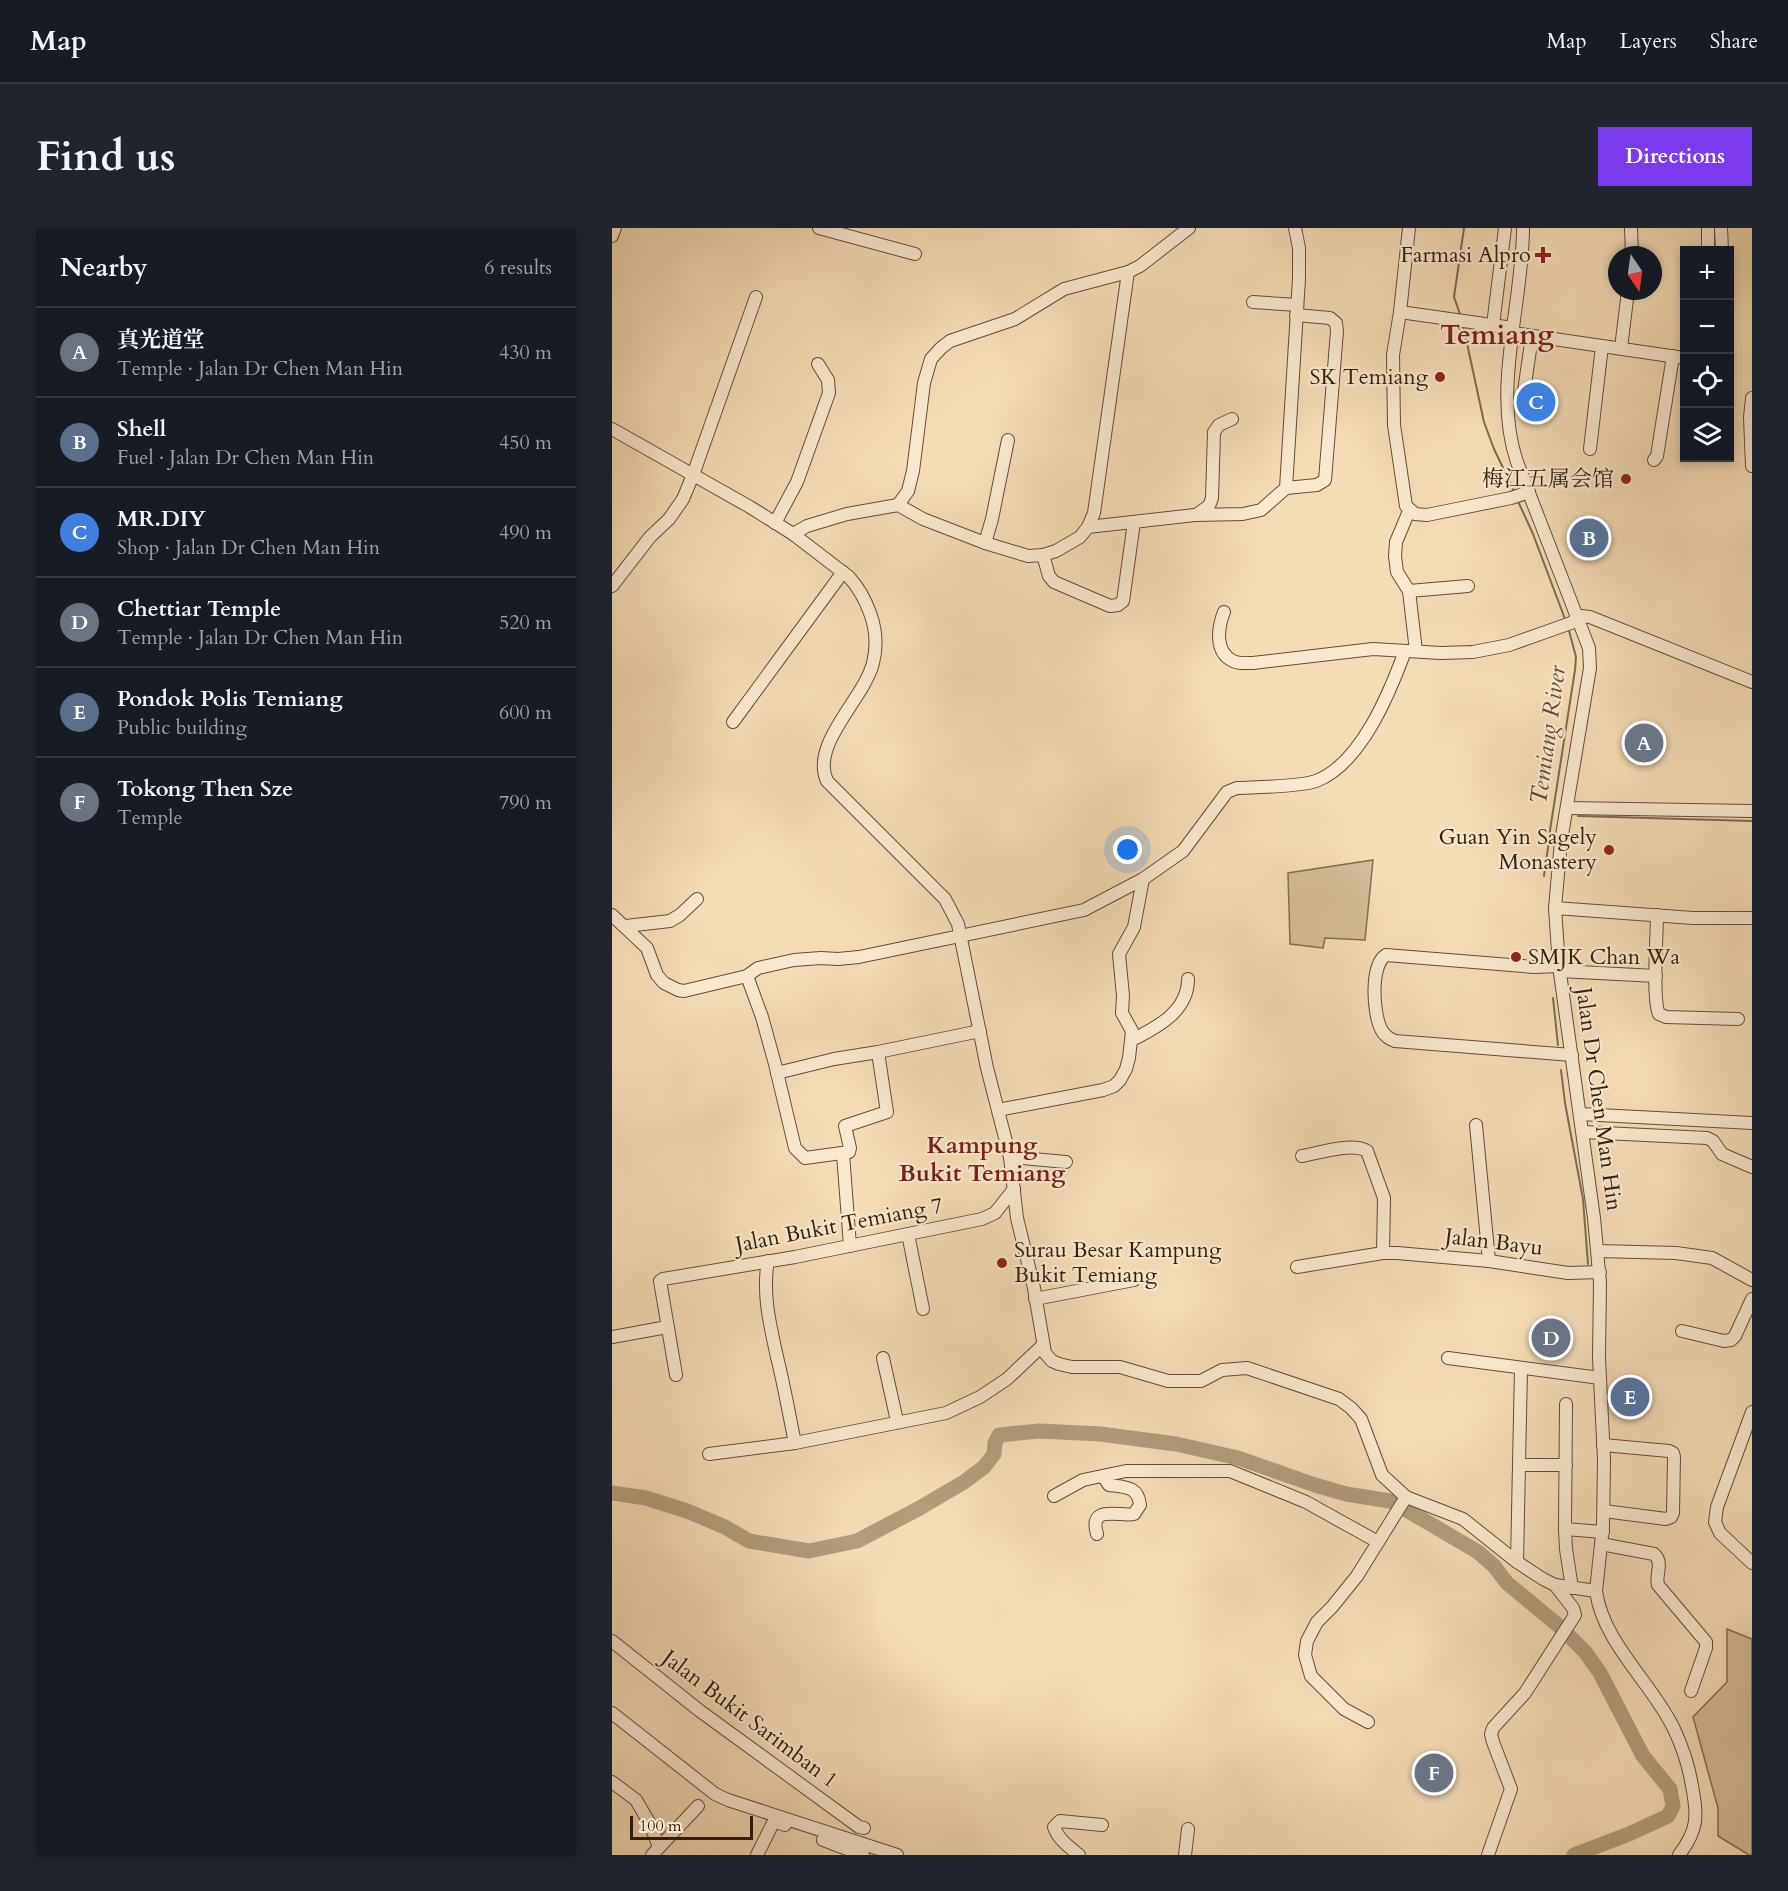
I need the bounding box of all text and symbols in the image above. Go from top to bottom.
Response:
text: Map [30,22,87,60]
text: Map [1547,27,1587,56]
text: Layers [1620,27,1677,56]
text: Share [1710,27,1758,56]
button: Directions [1598,127,1752,186]
text: Find us [36,128,176,185]
place label: Farmasi Alpro [1400,240,1531,270]
north arrow [1608,246,1662,300]
map controls [1680,246,1734,462]
button: + [1680,246,1734,300]
marker: Farmasi Alpro [1536,248,1550,262]
text: Nearby [60,250,148,285]
text: 6 results [484,254,552,281]
button: − [1680,300,1734,354]
district label: Temiang [1440,316,1554,354]
text: 真光道堂 [117,325,205,355]
text: A [72,339,87,366]
text: 430 m [499,339,552,366]
button: locate [1680,354,1734,408]
text: Temple · Jalan Dr Chen Man Hin [117,355,403,382]
place label: SK Temiang [1309,362,1429,392]
marker: SK Temiang [1433,370,1447,384]
pin: C [1516,380,1556,424]
button: layers [1680,408,1734,462]
text: Shell [117,414,166,444]
text: B [72,429,87,456]
text: 450 m [499,429,552,456]
text: Fuel · Jalan Dr Chen Man Hin [117,444,374,471]
place label: 梅江五属会馆 [1482,464,1614,494]
marker: 梅江五属会馆 [1619,472,1633,486]
text: MR.DIY [117,504,206,534]
pin: B [1570,516,1608,560]
text: C [72,519,87,546]
text: 490 m [499,519,552,546]
text: Shop · Jalan Dr Chen Man Hin [117,534,380,561]
text: Chettiar Temple [117,594,281,624]
text: D [71,609,88,636]
text: 520 m [499,609,552,636]
text: Temple · Jalan Dr Chen Man Hin [117,624,403,651]
water label: Temiang River [1522,662,1574,806]
text: Pondok Polis Temiang [117,684,343,714]
text: E [73,699,86,726]
text: 600 m [499,699,552,726]
text: Public building [117,714,247,741]
pin: A [1624,720,1664,766]
text: Tokong Then Sze [117,774,293,804]
text: F [74,789,85,816]
text: 790 m [499,789,552,816]
text: Temple [117,804,182,831]
place label: Guan Yin Sagely Monastery [1439,822,1597,877]
your location [1113,835,1142,864]
marker: Guan Yin Sagely Monastery [1602,843,1616,857]
place label: SMJK Chan Wa [1528,942,1681,972]
marker: SMJK Chan Wa [1509,950,1523,964]
street label: Jalan Dr Chen Man Hin [1568,982,1630,1213]
district label: Kampung Bukit Temiang [899,1129,1066,1190]
street label: Jalan Bukit Temiang 7 [730,1190,945,1260]
street label: Jalan Bayu [1440,1221,1545,1263]
place label: Surau Besar Kampung Bukit Temiang [1014,1235,1222,1290]
marker: Surau Besar Kampung Bukit Temiang [995,1256,1009,1270]
pin: D [1532,1316,1570,1360]
pin: E [1610,1374,1650,1420]
street label: Jalan Bukit Sarimban 1 [654,1641,844,1795]
pin: F [1414,1750,1454,1796]
scale bar [630,1813,753,1840]
text: 100 m [639,1815,681,1837]

